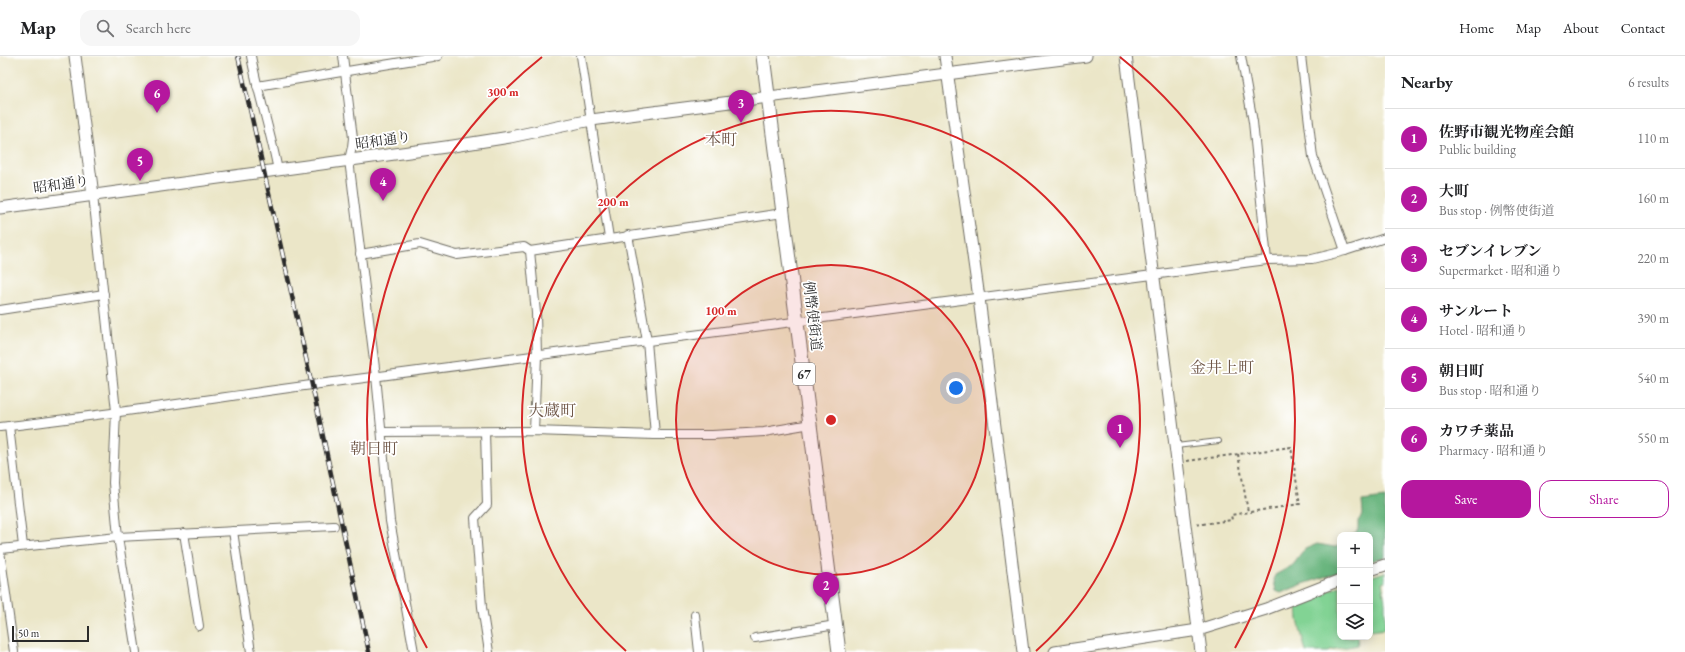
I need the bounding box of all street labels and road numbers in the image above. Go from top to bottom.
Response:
street label: 昭和通り [354,127,412,153]
street label: 昭和通り [32,171,90,197]
street label: 例幣使街道 [800,280,826,352]
road number: 67 [793,363,815,385]

